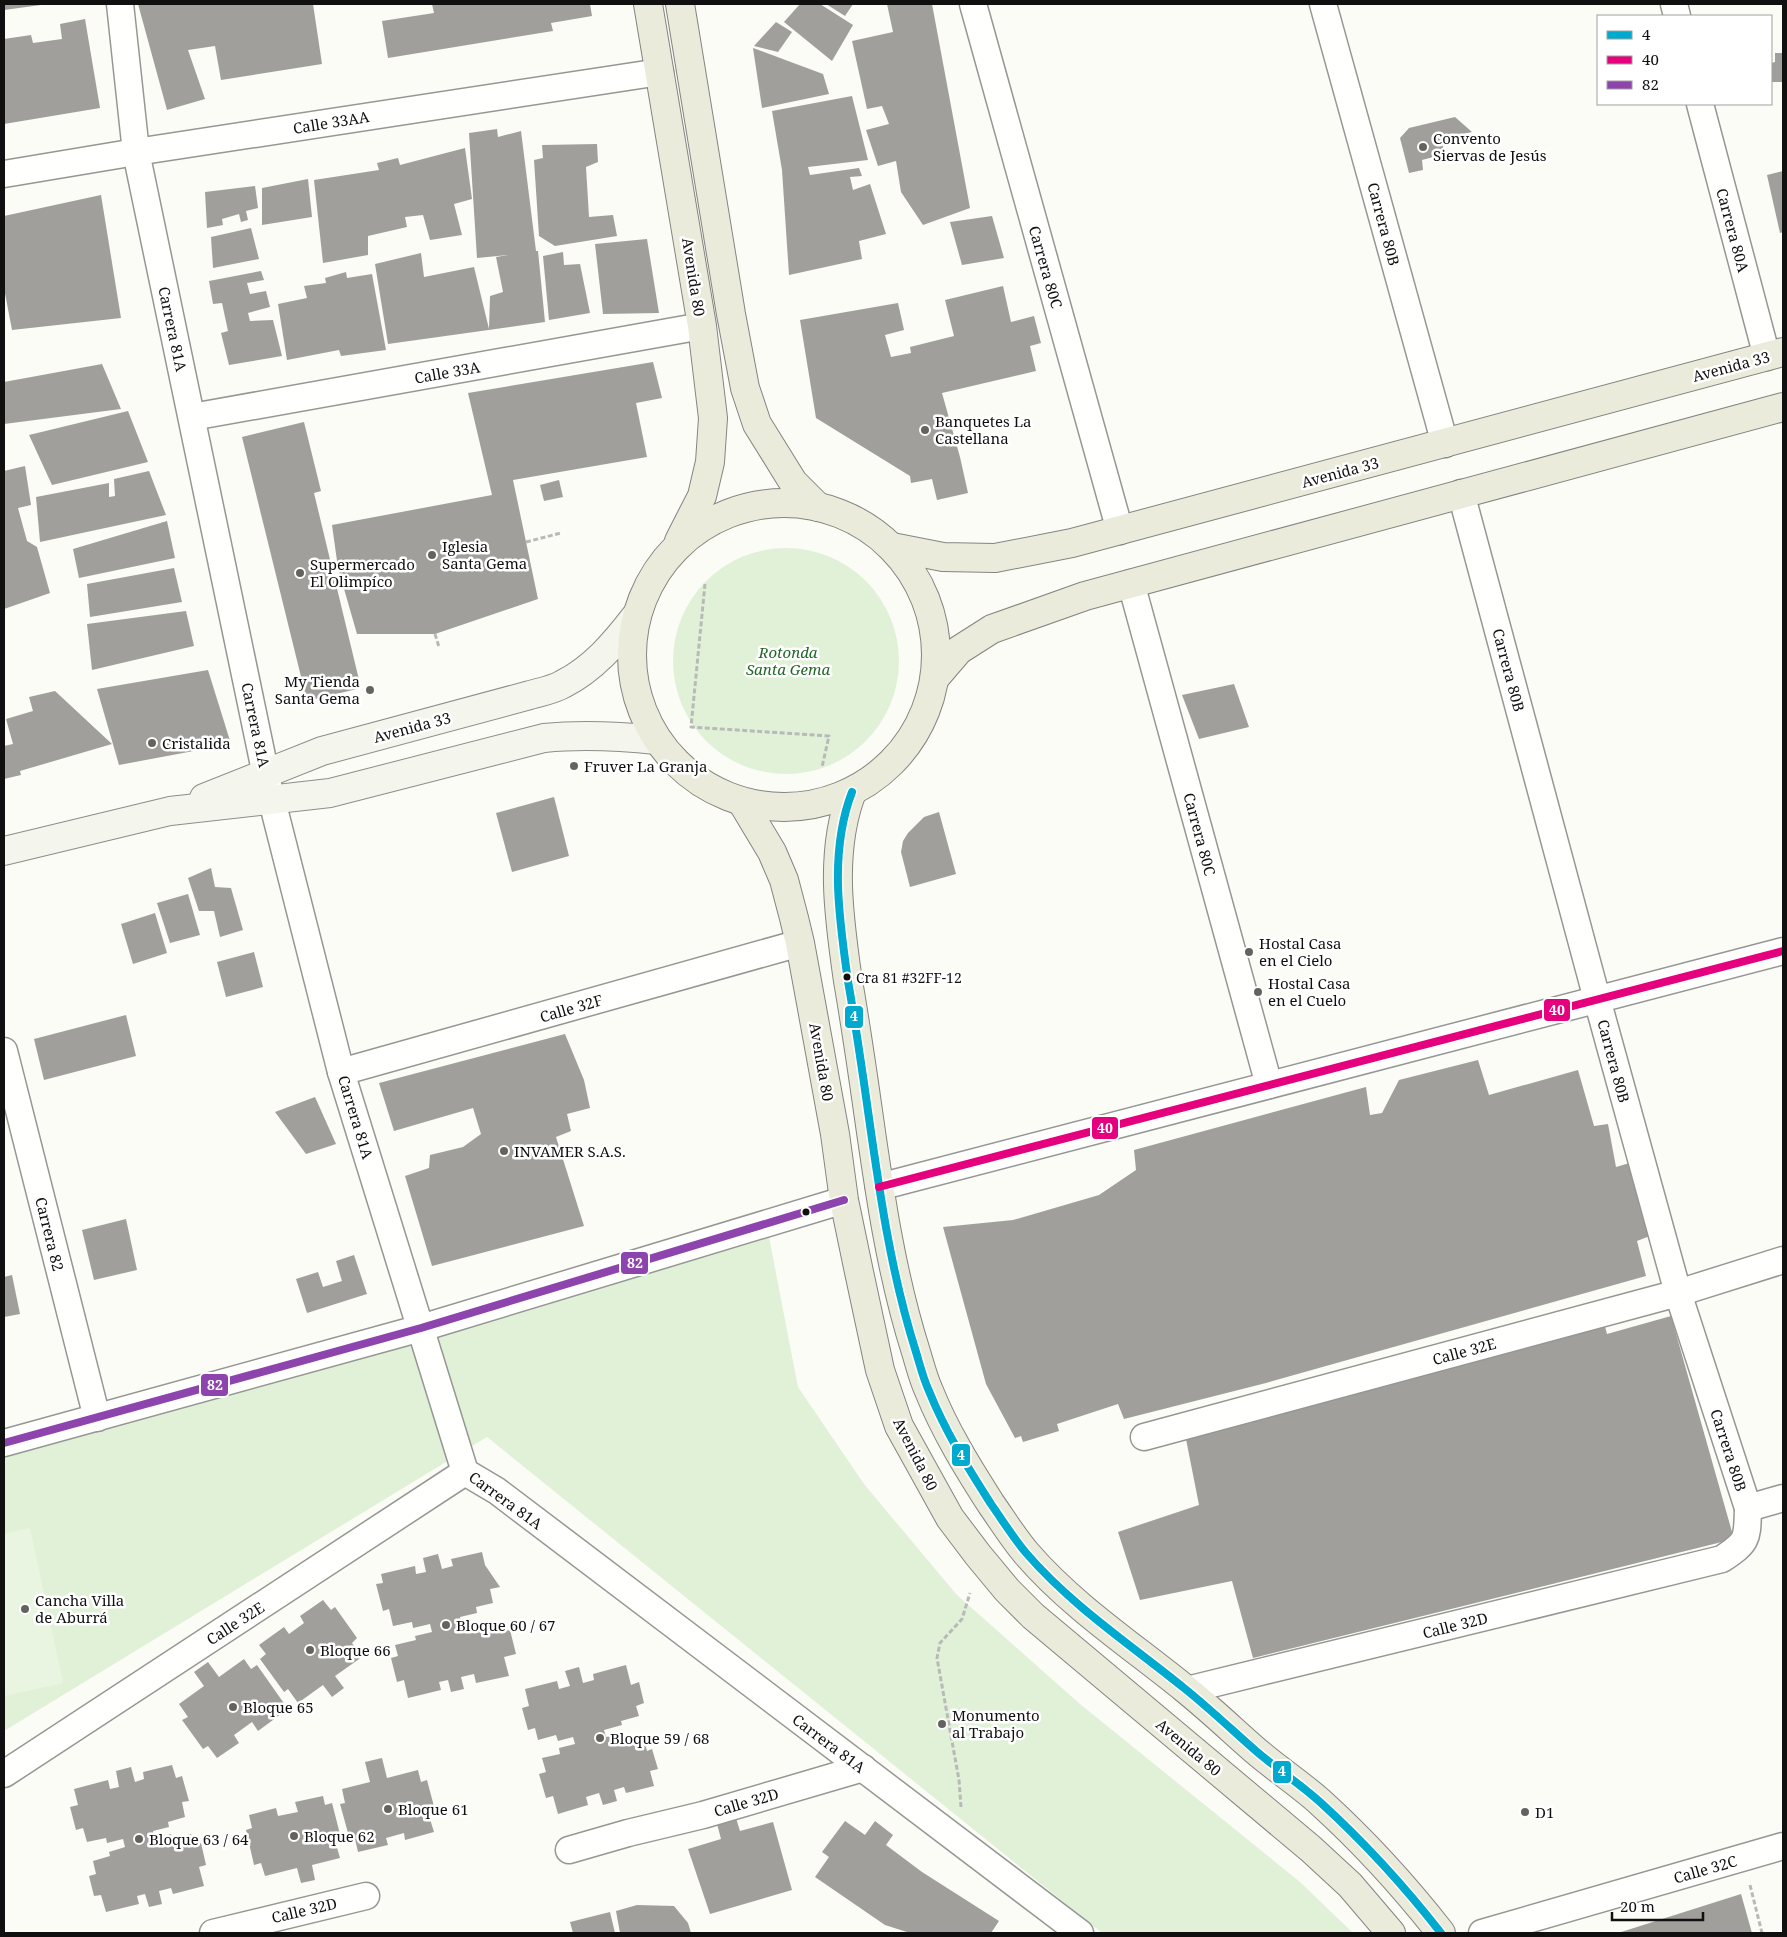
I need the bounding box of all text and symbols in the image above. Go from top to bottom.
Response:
legend [1597,15,1772,105]
text: 4 [1642,24,1651,44]
text: 40 [1642,49,1659,69]
text: 82 [1642,74,1659,94]
street label: Calle 33AA [292,106,371,138]
place label: Convento Siervas de Jesús [1433,128,1547,165]
marker: Convento Siervas de Jesús [1417,141,1429,153]
street label: Carrera 80B [1363,180,1405,268]
street label: Carrera 80A [1712,186,1754,275]
street label: Carrera 80C [1025,223,1067,311]
street label: Avenida 80 [678,236,710,318]
street label: Carrera 81A [154,285,192,374]
street label: Avenida 33 [1690,346,1772,386]
street label: Calle 33A [413,356,482,388]
place label: Banquetes La Castellana [935,411,1031,448]
marker: Banquetes La Castellana [919,424,931,436]
street label: Avenida 33 [1299,452,1381,492]
place label: Iglesia Santa Gema [442,536,527,573]
marker: Iglesia Santa Gema [426,549,438,561]
place label: Supermercado El Olimpíco [310,554,415,591]
marker: Supermercado El Olimpíco [294,567,306,579]
street label: Carrera 80B [1488,626,1530,714]
park label: Rotonda Santa Gema [746,642,830,679]
place label: My Tienda Santa Gema [275,671,360,708]
street label: Carrera 81A [237,681,275,770]
marker: My Tienda Santa Gema [364,684,376,696]
street label: Avenida 33 [371,707,453,747]
place label: Cristalida [162,733,231,753]
marker: Cristalida [146,737,158,749]
place label: Fruver La Granja [584,756,707,776]
marker: Fruver La Granja [568,760,580,772]
street label: Carrera 80C [1179,790,1221,878]
place label: Hostal Casa en el Cielo [1259,933,1341,970]
marker: Hostal Casa en el Cielo [1243,946,1255,958]
place label: Cra 81 #32FF-12 [856,968,962,987]
marker: Cra 81 #32FF-12 [842,972,852,982]
place label: Hostal Casa en el Cuelo [1268,973,1350,1010]
marker: Hostal Casa en el Cuelo [1252,986,1264,998]
street label: Calle 32F [537,989,605,1027]
line badge: 40 [1543,998,1571,1022]
text: 40 [1549,1000,1565,1019]
line badge: 4 [844,1005,864,1029]
text: 4 [850,1006,858,1025]
street label: Carrera 80B [1593,1017,1635,1105]
street label: Avenida 80 [805,1021,839,1103]
street label: Carrera 81A [334,1073,378,1162]
line badge: 40 [1091,1116,1119,1140]
text: 40 [1097,1118,1113,1137]
place label: INVAMER S.A.S. [514,1141,626,1161]
marker: INVAMER S.A.S. [498,1145,510,1157]
street label: Carrera 82 [31,1195,69,1273]
unlabelled marker [801,1207,811,1217]
line badge: 82 [620,1251,649,1275]
text: 82 [627,1253,643,1272]
street label: Calle 32E [1430,1333,1498,1369]
line badge: 82 [200,1373,229,1397]
text: 82 [207,1375,223,1394]
street label: Carrera 80B [1706,1406,1752,1494]
street label: Avenida 80 [889,1414,943,1494]
line badge: 4 [951,1443,971,1467]
text: 4 [957,1445,965,1464]
street label: Carrera 81A [465,1467,547,1534]
place label: Cancha Villa de Aburrá [35,1590,124,1627]
street label: Calle 32E [202,1597,268,1649]
marker: Cancha Villa de Aburrá [19,1603,31,1615]
street label: Calle 32D [1420,1607,1490,1643]
place label: Bloque 60 / 67 [456,1615,555,1635]
marker: Bloque 60 / 67 [440,1619,452,1631]
place label: Bloque 66 [320,1640,391,1660]
marker: Bloque 66 [304,1644,316,1656]
place label: Bloque 65 [243,1697,314,1717]
marker: Bloque 65 [227,1701,239,1713]
place label: Monumento al Trabajo [952,1705,1040,1742]
street label: Carrera 81A [789,1709,870,1777]
street label: Avenida 80 [1152,1714,1226,1780]
marker: Monumento al Trabajo [936,1718,948,1730]
place label: Bloque 59 / 68 [610,1728,709,1748]
marker: Bloque 59 / 68 [594,1732,606,1744]
line badge: 4 [1272,1760,1292,1784]
text: 4 [1278,1761,1286,1780]
street label: Calle 32D [711,1783,781,1821]
place label: Bloque 61 [398,1799,469,1819]
place label: D1 [1535,1802,1554,1822]
marker: Bloque 61 [382,1803,394,1815]
marker: D1 [1519,1806,1531,1818]
place label: Bloque 62 [304,1826,375,1846]
place label: Bloque 63 / 64 [149,1829,249,1849]
marker: Bloque 62 [288,1830,300,1842]
marker: Bloque 63 / 64 [133,1833,145,1845]
street label: Calle 32C [1671,1850,1739,1888]
scale bar [1612,1890,1703,1922]
street label: Calle 32D [269,1893,339,1927]
text: 20 m [1620,1896,1655,1916]

